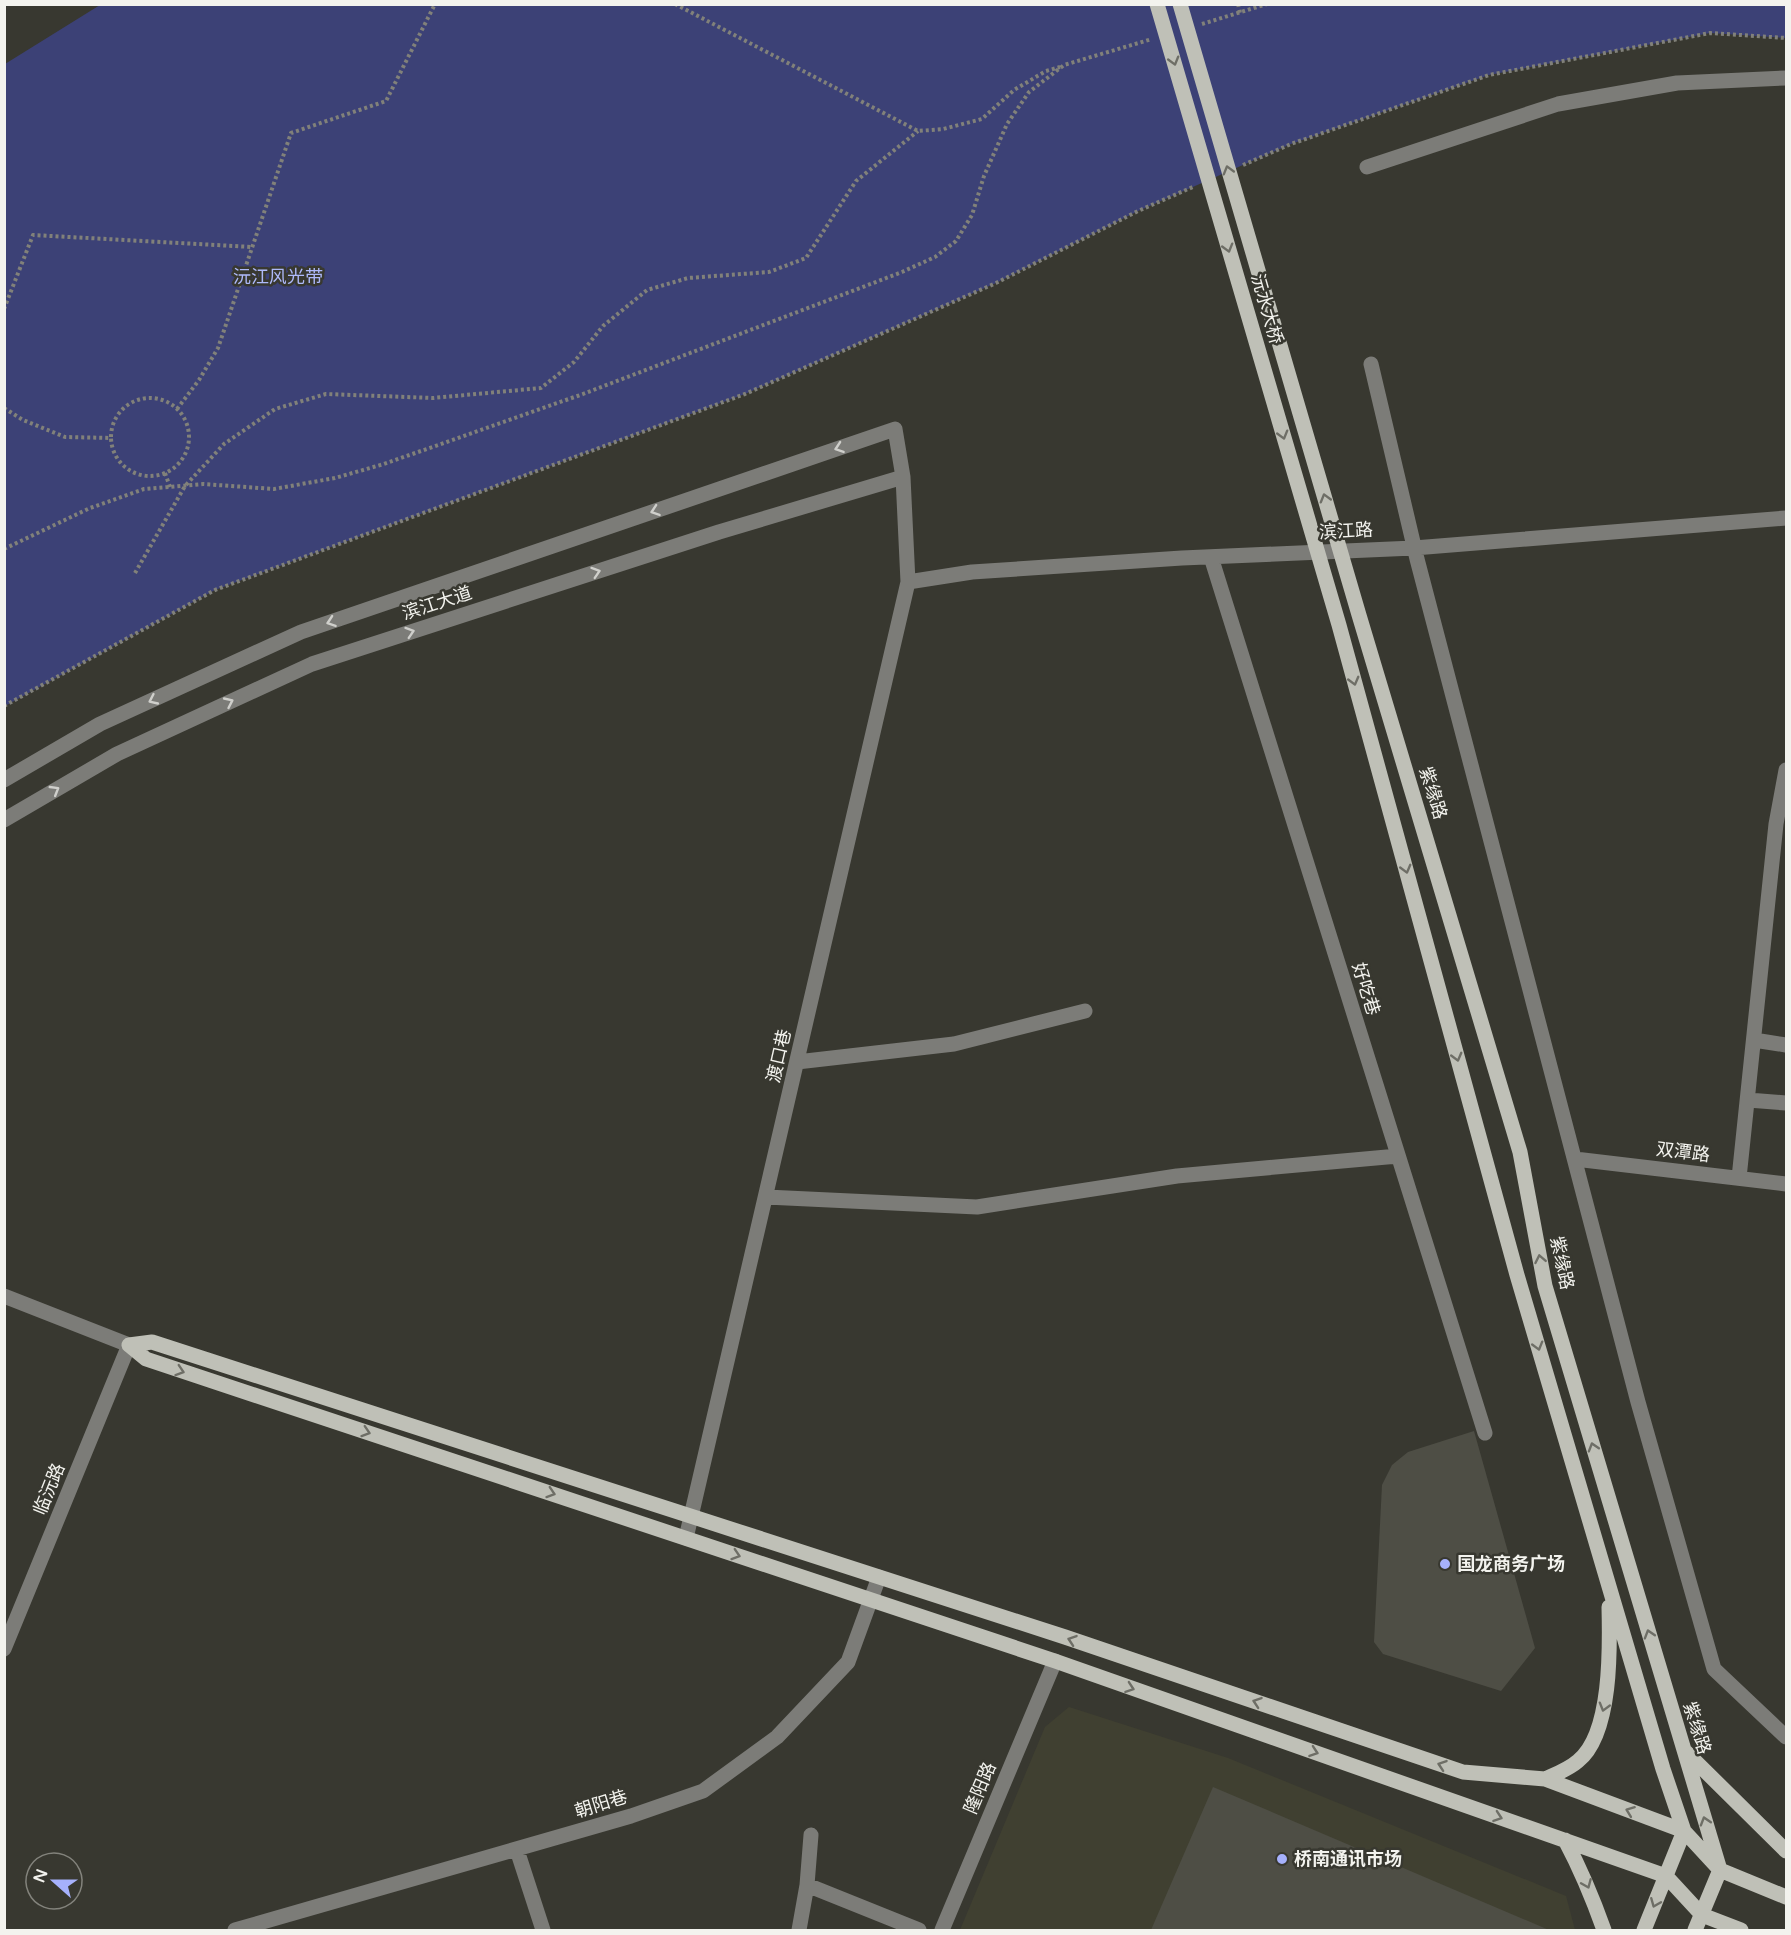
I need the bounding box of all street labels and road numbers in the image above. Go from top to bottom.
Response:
street label: 沅水大桥 [1247,271,1287,347]
street label: 滨江路 [1318,519,1374,543]
street label: 滨江大道 [399,581,475,625]
street label: 紫缘路 [1415,764,1451,822]
street label: 好吃巷 [1348,960,1384,1018]
street label: 渡口巷 [762,1027,796,1085]
street label: 双潭路 [1655,1138,1711,1166]
street label: 紫缘路 [1546,1234,1578,1292]
street label: 临沅路 [29,1460,69,1518]
street label: 紫缘路 [1679,1699,1715,1757]
street label: 隆阳路 [959,1759,1001,1817]
street label: 朝阳巷 [572,1786,630,1822]

